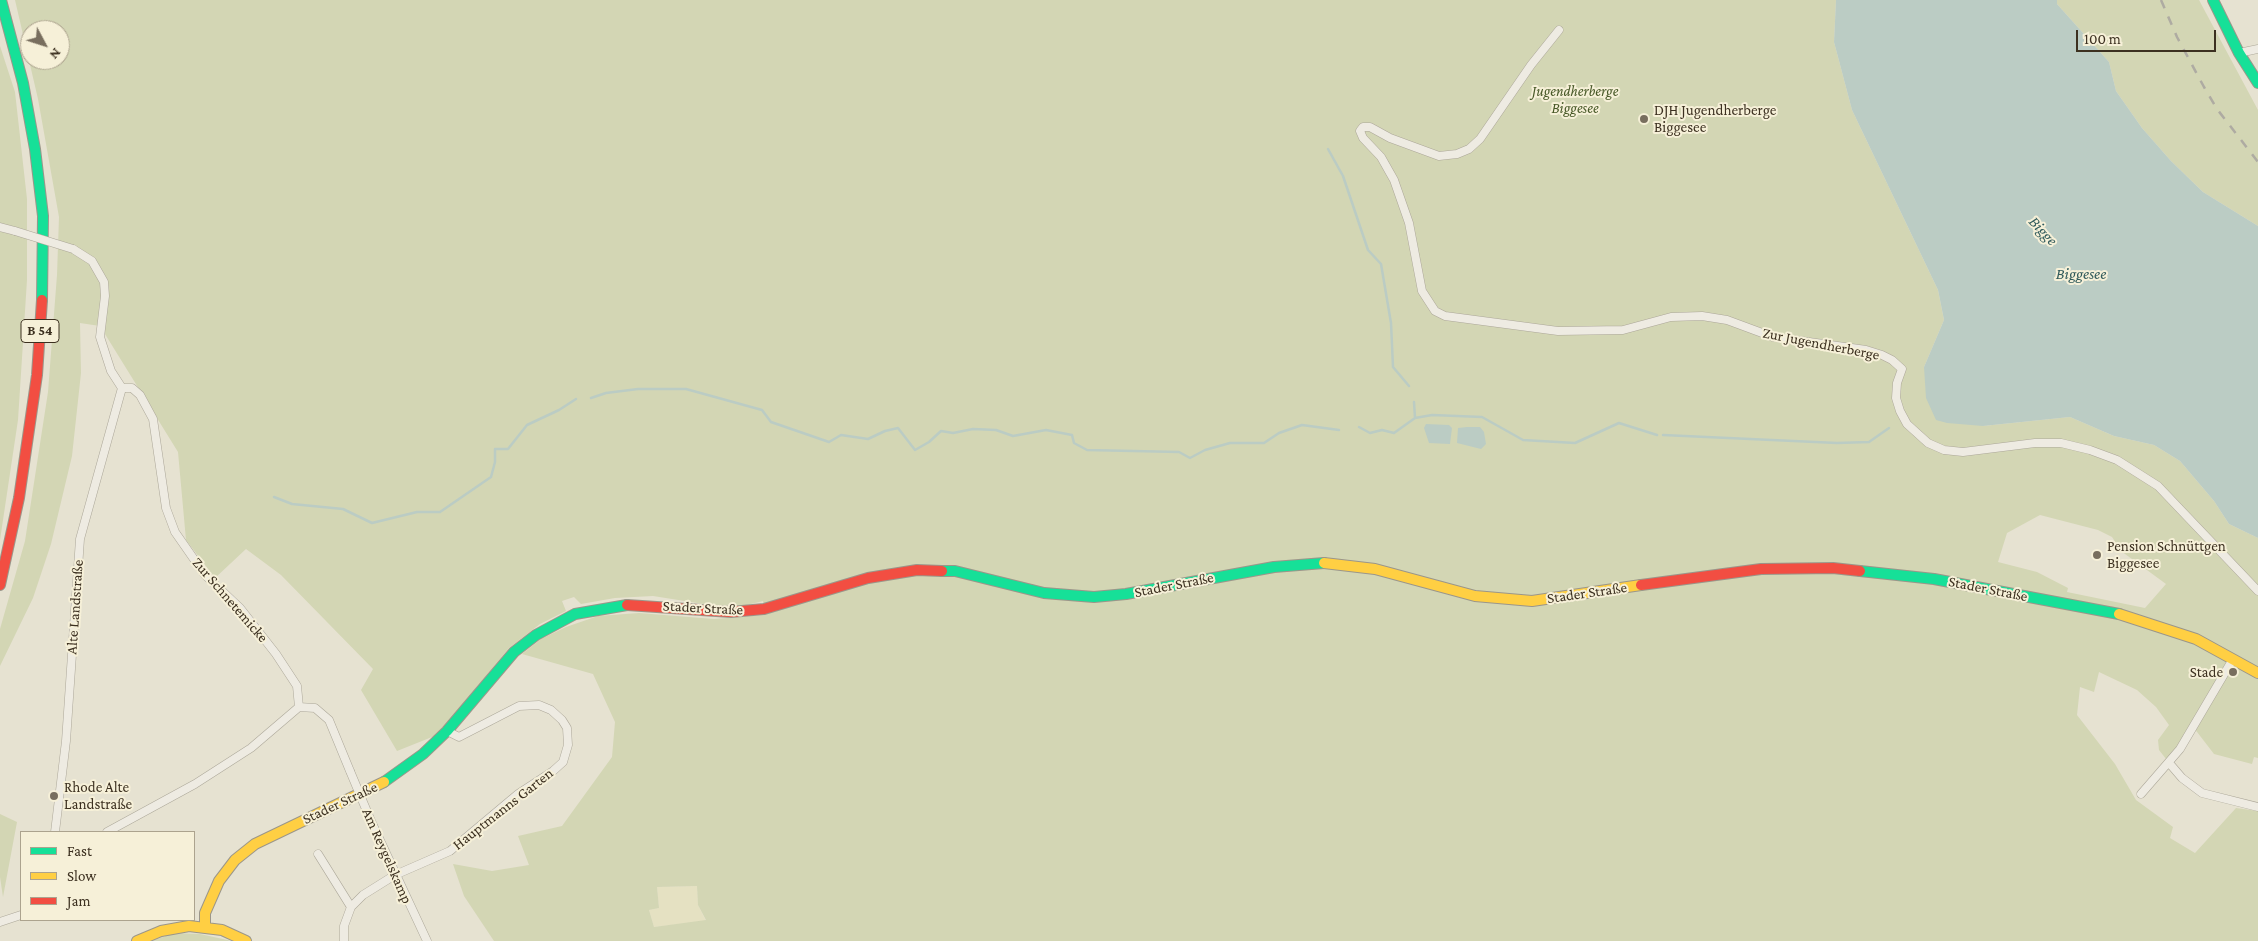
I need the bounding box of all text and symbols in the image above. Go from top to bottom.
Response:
north arrow [20,20,70,70]
scale bar [2078,20,2218,52]
text: 100 m [2084,31,2121,47]
text: N [47,45,65,63]
park label: Jugendherberge Biggesee [1532,82,1618,117]
place label: DJH Jugendherberge Biggesee [1654,101,1776,136]
marker: DJH Jugendherberge Biggesee [1638,113,1650,125]
water label: Bigge [2025,212,2061,250]
water label: Biggesee [2056,264,2106,284]
road number: B 54 [21,320,59,342]
street label: Zur Jugendherberge [1761,324,1881,364]
place label: Pension Schnüttgen Biggesee [2107,537,2226,572]
marker: Pension Schnüttgen Biggesee [2091,549,2103,561]
street label: Zur Schnetemicke [188,554,272,646]
street label: Alte Landstraße [63,559,87,655]
street label: Stader Straße [1133,568,1215,602]
street label: Stader Straße [1947,572,2029,606]
street label: Stader Straße [1546,578,1628,608]
street label: Stader Straße [662,597,744,619]
place label: Stade [2190,663,2223,681]
marker: Stade [2227,666,2239,678]
street label: Hauptmanns Garten [449,764,557,854]
place label: Rhode Alte Landstraße [64,778,132,813]
street label: Stader Straße [300,778,380,828]
marker: Rhode Alte Landstraße [48,790,60,802]
street label: Am Reygelskamp [358,806,416,906]
legend [20,831,195,921]
text: Fast [67,843,92,859]
text: Slow [67,868,96,884]
text: Jam [67,893,90,909]

